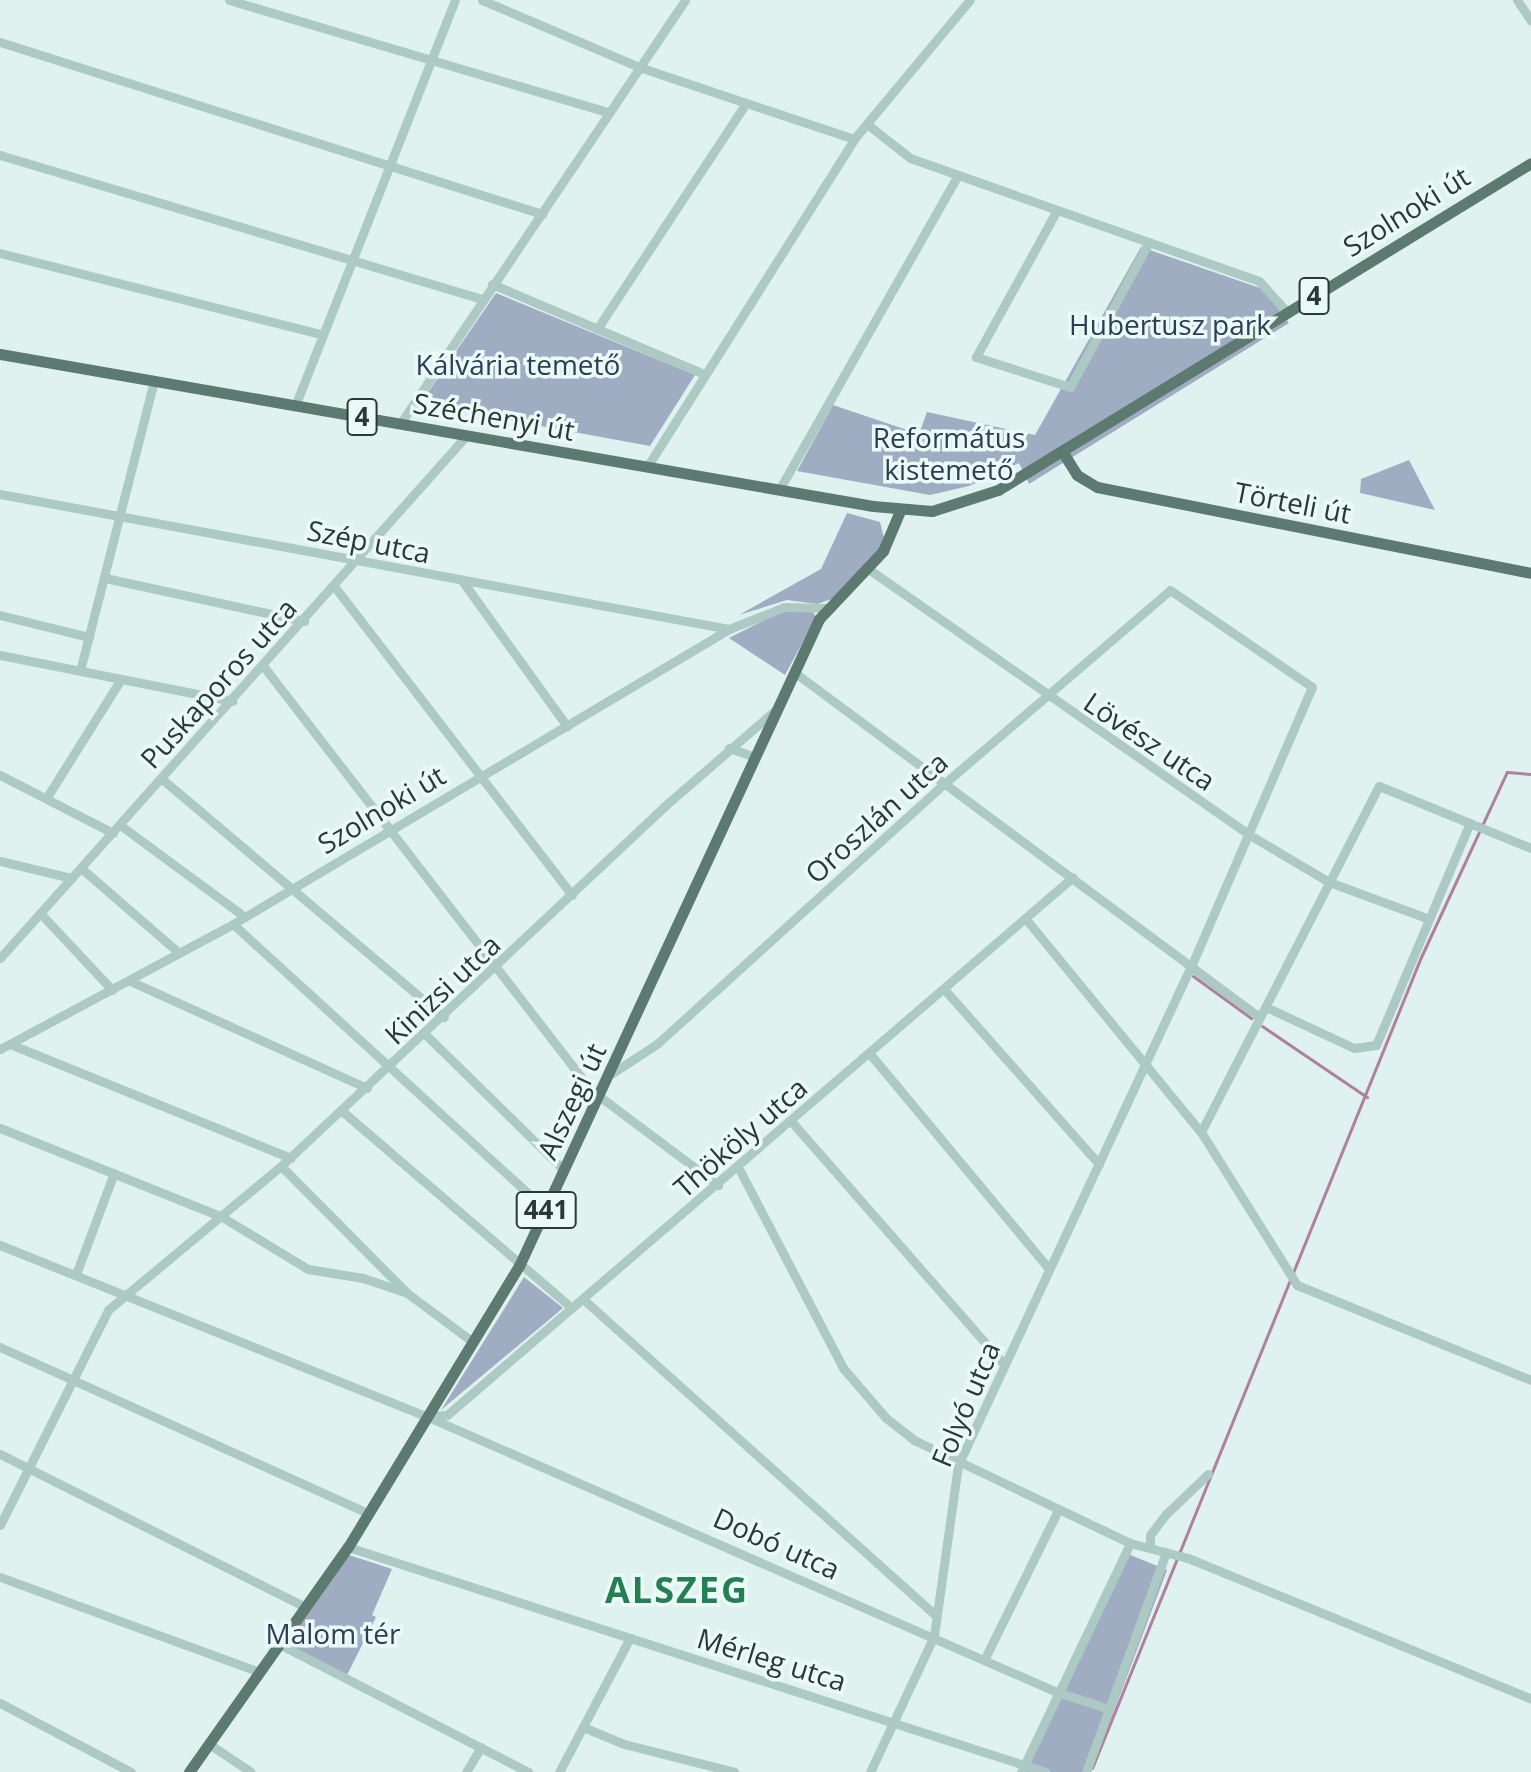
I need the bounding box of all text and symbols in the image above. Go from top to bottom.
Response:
street label: Szolnoki út [1337,159,1475,263]
road number: 4 [1298,274,1330,318]
park label: Hubertusz park [1069,307,1271,341]
park label: Kálvária temető [416,347,620,381]
street label: Széchenyi út [411,385,577,447]
road number: 4 [346,395,378,439]
park label: Református kistemető [873,420,1025,486]
street label: Törteli út [1232,474,1354,530]
street label: Szép utca [305,513,433,569]
street label: Puskaporos utca [133,591,303,775]
street label: Lövész utca [1078,685,1222,797]
street label: Oroszlán utca [798,744,954,890]
street label: Szolnoki út [311,758,451,860]
street label: Kinizsi utca [377,927,507,1051]
street label: Alszegi út [530,1038,612,1164]
street label: Thököly utca [667,1070,813,1204]
road number: 441 [514,1188,578,1232]
street label: Folyó utca [924,1336,1006,1472]
street label: Dobó utca [709,1500,845,1586]
district label: ALSZEG [605,1568,749,1612]
park label: Malom tér [266,1616,400,1650]
street label: Mérleg utca [694,1620,850,1698]

